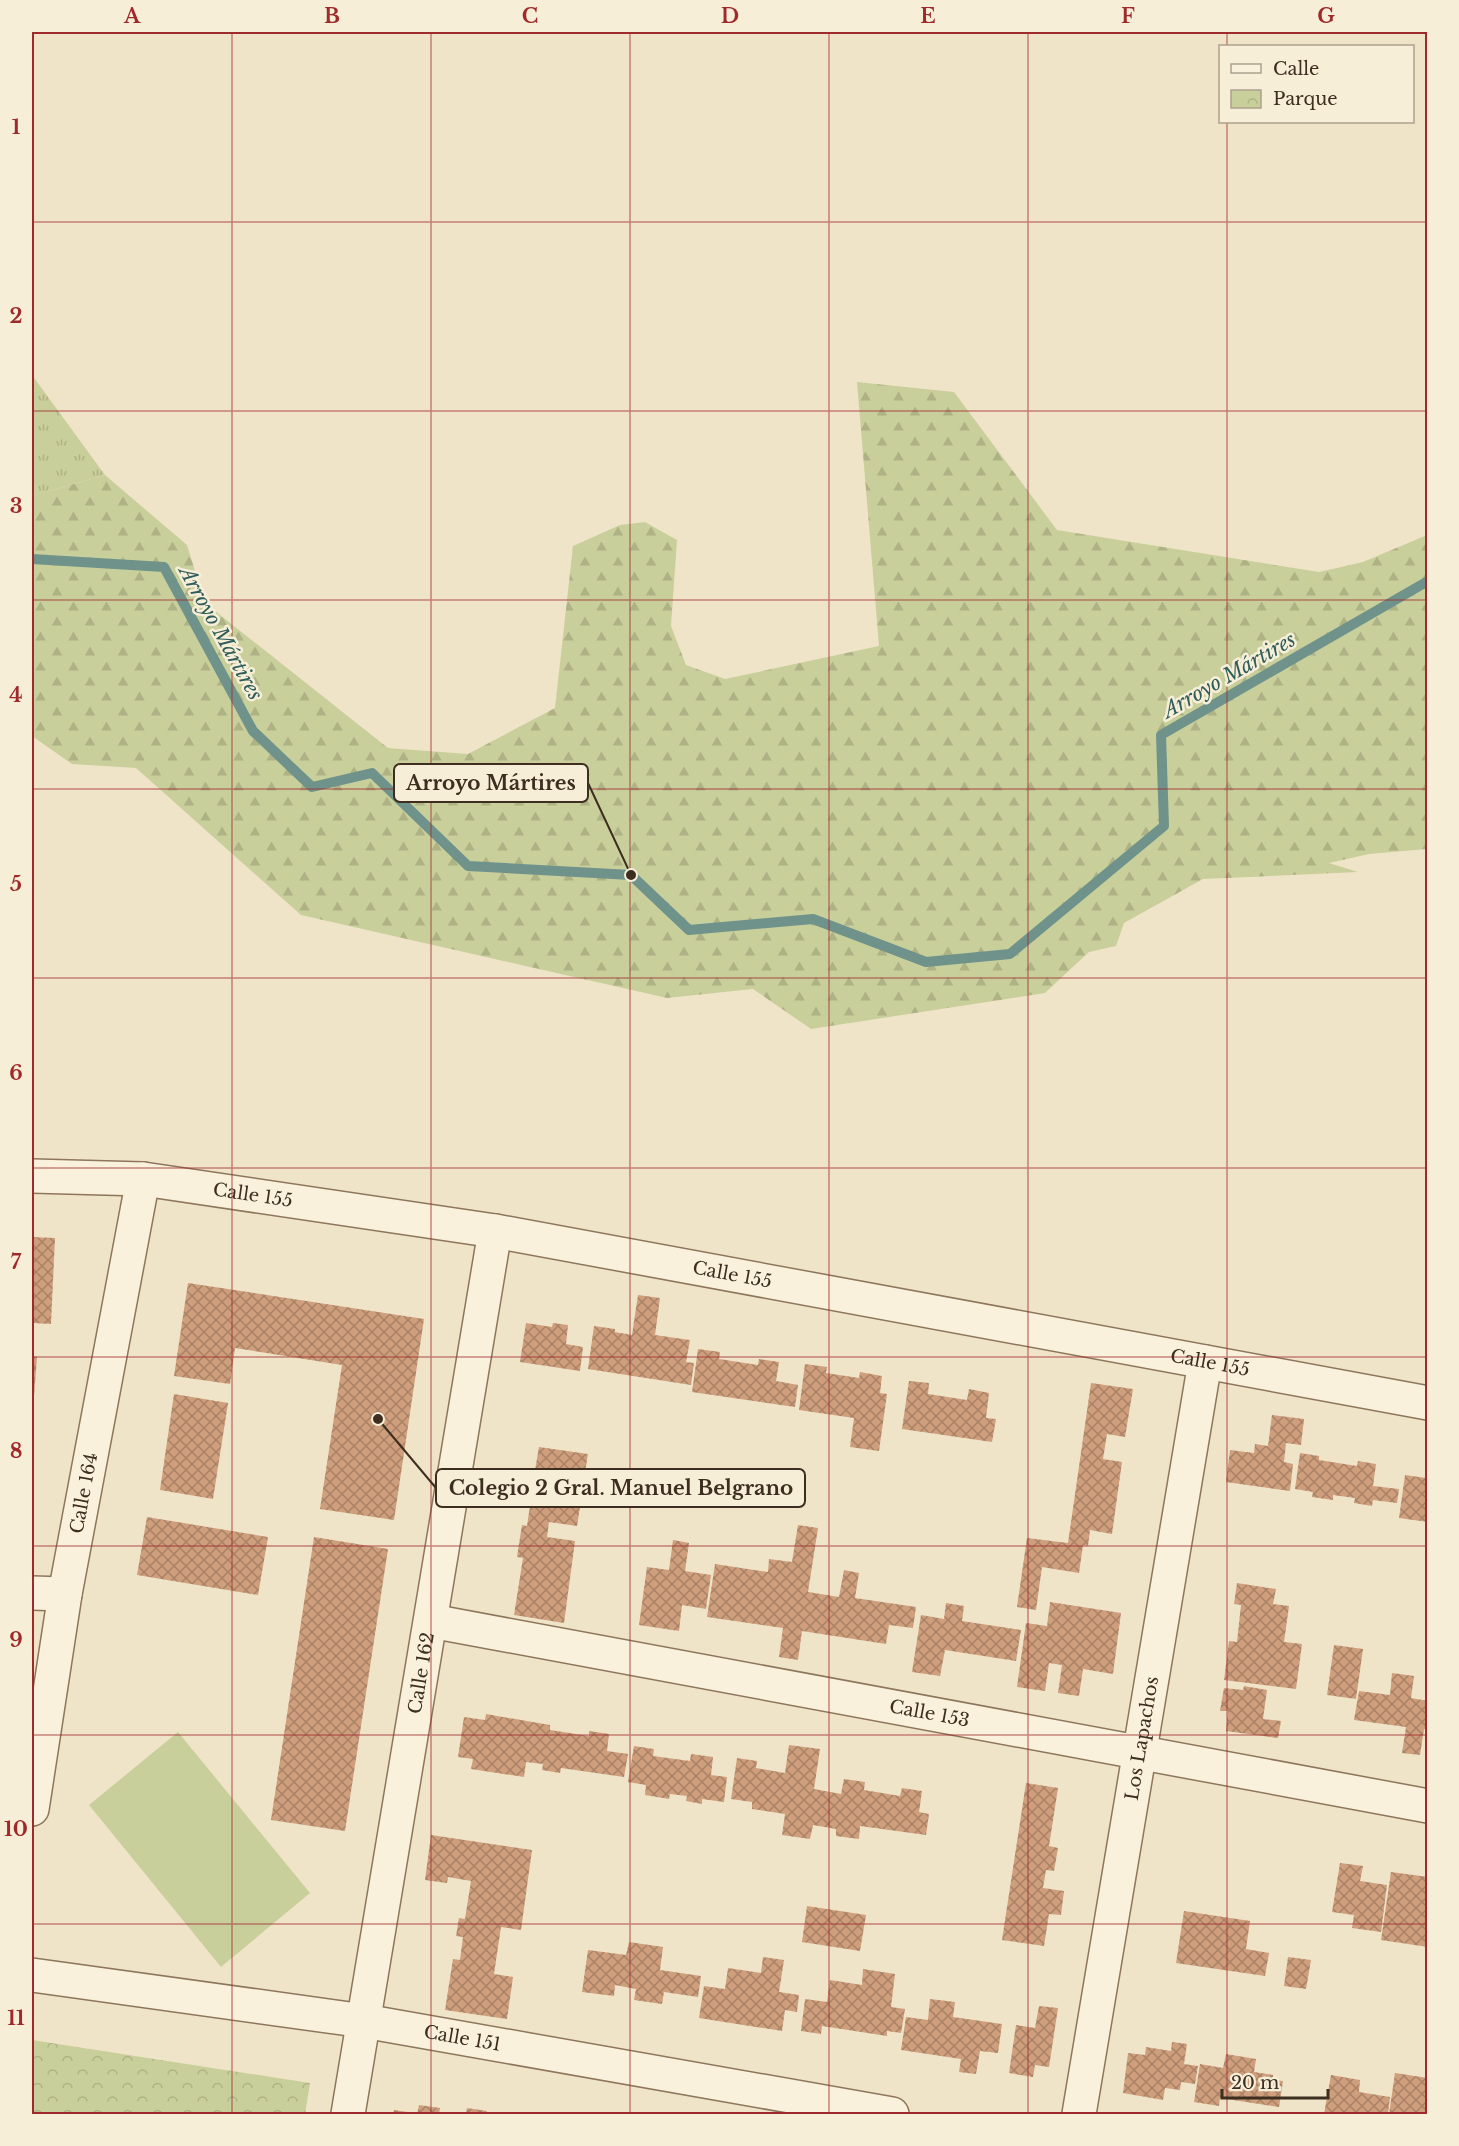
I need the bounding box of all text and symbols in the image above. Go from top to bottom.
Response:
text: A [123,4,141,28]
text: B [324,4,340,28]
text: C [522,4,538,28]
text: D [721,4,739,28]
text: E [920,4,936,28]
text: F [1121,4,1135,28]
text: G [1317,4,1335,28]
legend [1219,45,1414,123]
text: Calle [1273,58,1319,80]
text: Parque [1273,88,1338,110]
text: 1 [12,115,21,139]
text: 2 [9,304,23,328]
text: 3 [10,494,22,518]
water label: Arroyo Mártires [173,559,268,705]
water label: Arroyo Mártires [1156,627,1300,724]
text: 4 [9,683,23,707]
callout: Arroyo Mártires [394,764,588,802]
text: Arroyo Mártires [405,771,576,795]
text: 5 [10,872,22,896]
text: 6 [9,1061,23,1085]
street label: Calle 155 [212,1178,294,1212]
text: 7 [11,1250,22,1274]
street label: Calle 155 [691,1257,774,1293]
street label: Calle 155 [1169,1345,1251,1381]
text: 8 [10,1439,22,1463]
street label: Calle 164 [66,1451,102,1536]
callout: Colegio 2 Gral. Manuel Belgrano [436,1469,805,1507]
text: Colegio 2 Gral. Manuel Belgrano [449,1476,793,1500]
text: 9 [9,1628,23,1652]
street label: Calle 162 [404,1631,439,1715]
street label: Los Lapachos [1121,1675,1163,1802]
street label: Calle 153 [888,1695,971,1732]
text: 10 [4,1817,28,1841]
text: 11 [7,2006,25,2030]
street label: Calle 151 [422,2021,503,2056]
scale bar [1222,2062,1328,2100]
text: 20 m [1231,2072,1279,2094]

